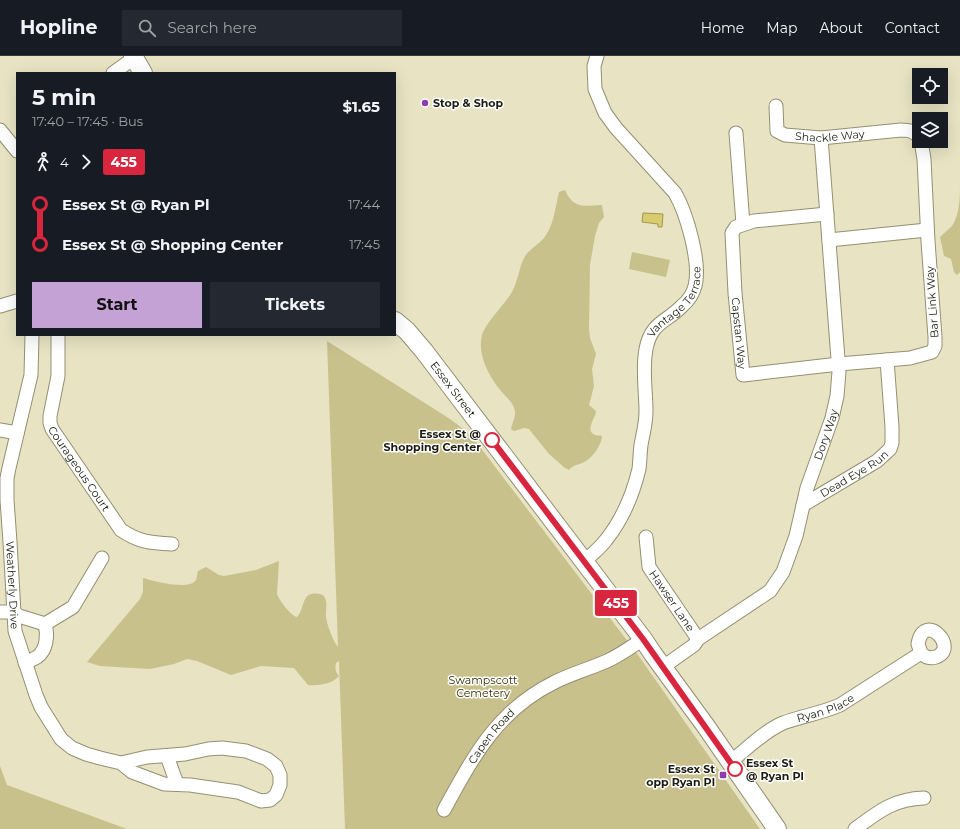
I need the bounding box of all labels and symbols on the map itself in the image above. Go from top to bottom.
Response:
place label: Stop & Shop [433,96,504,110]
marker: Stop & Shop [420,98,430,108]
street label: Shackle Way [795,127,865,145]
street label: Bar Link Way [922,265,942,339]
street label: Vantage Terrace [644,266,703,340]
street label: Capstan Way [728,297,749,370]
street label: Essex Street [427,359,479,420]
street label: Dory Way [811,408,841,462]
street label: Courageous Court [45,423,113,514]
place label: Essex St @ Shopping Center [384,427,481,454]
marker: Essex St @ Shopping Center [484,432,500,448]
street label: Dead Eye Run [817,447,891,500]
street label: Weatherly Drive [3,541,22,630]
street label: Hawser Lane [646,567,698,634]
line badge: 455 [593,590,639,616]
park label: Swampscott Cemetery [449,673,518,700]
street label: Ryan Place [795,691,857,725]
street label: Capen Road [465,705,518,766]
place label: Essex St @ Ryan Pl [746,756,804,783]
marker: Essex St @ Ryan Pl [727,761,743,777]
place label: Essex St opp Ryan Pl [646,762,715,789]
marker: Essex St opp Ryan Pl [718,770,728,780]

